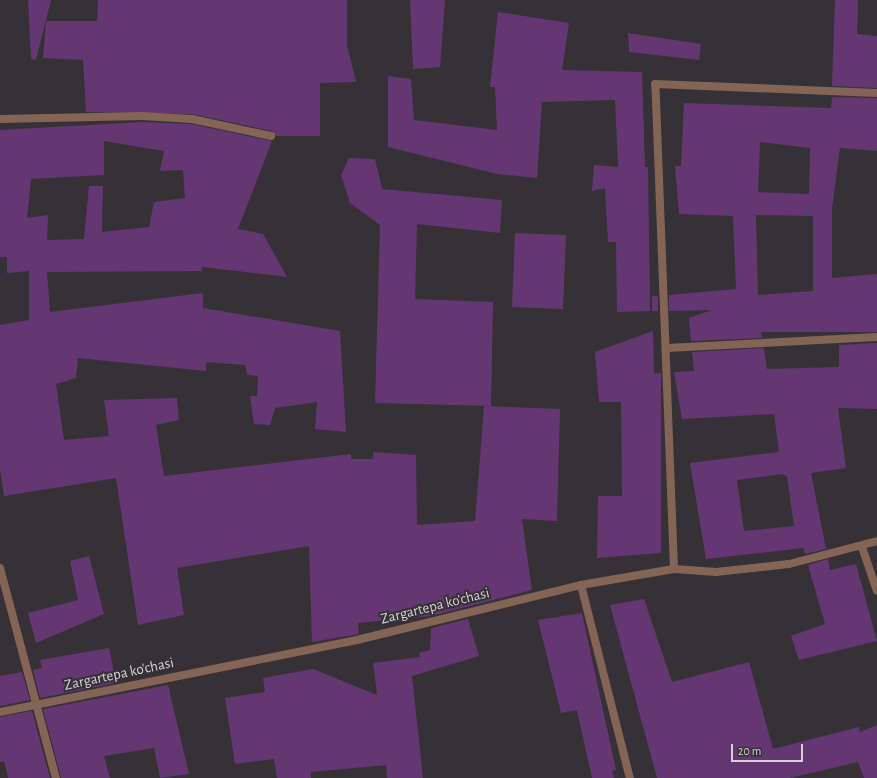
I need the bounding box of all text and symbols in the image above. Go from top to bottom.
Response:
street label: Zargartepa ko'chasi [379,584,491,628]
street label: Zargartepa ko'chasi [63,654,175,694]
scale bar [733,736,805,762]
text: 20 m [738,745,761,757]

